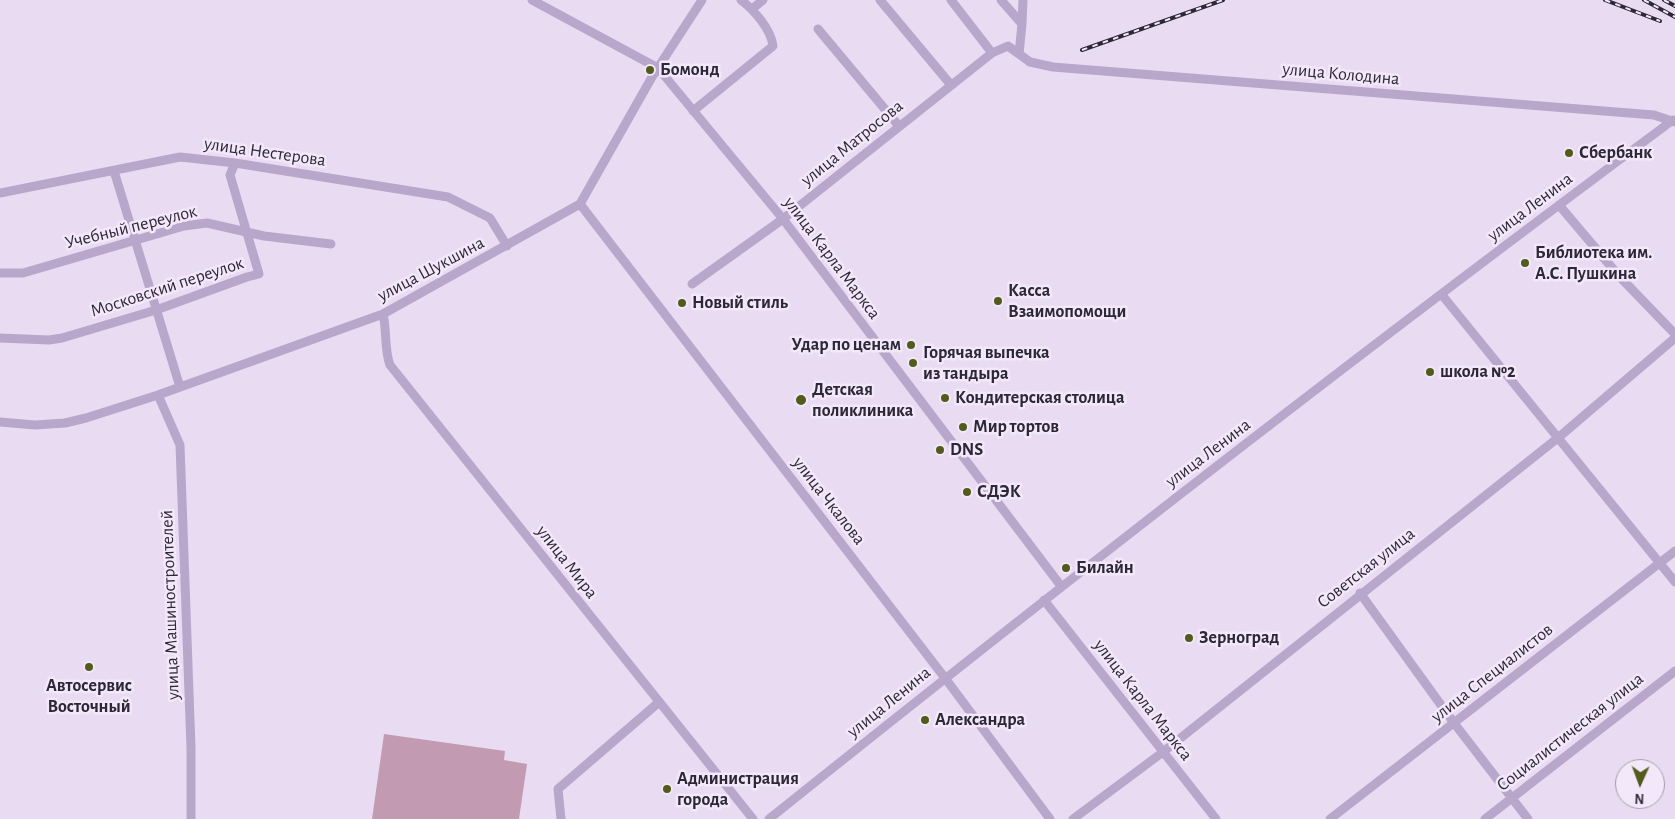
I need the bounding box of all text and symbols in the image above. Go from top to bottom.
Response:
street label: улица Колодина [1282,58,1400,90]
place label: Бомонд [660,59,719,81]
marker: Бомонд [644,64,656,76]
street label: улица Матросова [797,95,907,191]
street label: улица Нестерова [203,133,327,171]
place label: Сбербанк [1579,142,1652,164]
marker: Сбербанк [1563,147,1575,159]
street label: улица Ленина [1483,168,1577,246]
street label: улица Карла Маркса [779,192,885,324]
street label: Учебный переулок [63,200,199,254]
street label: улица Шукшина [374,232,488,306]
place label: Библиотека им. А.С. Пушкина [1535,242,1652,284]
street label: Московский переулок [88,252,246,322]
marker: Библиотека им. А.С. Пушкина [1519,257,1531,269]
place label: Касса Взаимопомощи [1008,280,1126,322]
place label: Новый стиль [692,292,788,314]
marker: Касса Взаимопомощи [992,295,1004,307]
marker: Новый стиль [676,297,688,309]
place label: Удар по ценам [792,334,901,356]
marker: Удар по ценам [905,339,917,351]
place label: Горячая выпечка из тандыра [923,342,1050,384]
marker: Горячая выпечка из тандыра [907,357,919,369]
place label: школа №2 [1440,361,1516,383]
marker: школа №2 [1424,366,1436,378]
place label: Детская поликлиника [812,379,913,422]
place label: Кондитерская столица [955,387,1124,409]
marker: Кондитерская столица [939,392,951,404]
marker: Детская поликлиника [794,393,808,407]
street label: улица Ленина [1161,414,1255,492]
place label: Мир тортов [973,416,1059,438]
marker: Мир тортов [957,421,969,433]
place label: DNS [950,439,983,461]
marker: DNS [934,444,946,456]
street label: улица Чкалова [788,453,870,549]
place label: СДЭК [977,481,1021,503]
marker: СДЭК [961,486,973,498]
street label: улица Машиностроителей [156,510,184,700]
street label: улица Мира [532,521,602,603]
street label: Советская улица [1313,523,1419,613]
place label: Билайн [1076,557,1134,579]
marker: Билайн [1060,562,1072,574]
street label: улица Специалистов [1427,619,1557,727]
place label: Зерноград [1199,627,1279,649]
marker: Зерноград [1183,632,1195,644]
street label: улица Карла Маркса [1089,635,1197,765]
marker: Автосервис Восточный [83,661,95,673]
street label: улица Ленина [843,662,935,742]
street label: Социалистическая улица [1492,668,1648,796]
place label: Автосервис Восточный [46,675,132,718]
place label: Александра [935,709,1025,731]
marker: Александра [919,714,931,726]
north arrow [1615,759,1665,809]
place label: Администрация города [677,768,799,811]
marker: Администрация города [661,783,673,795]
text: N [1634,791,1645,805]

